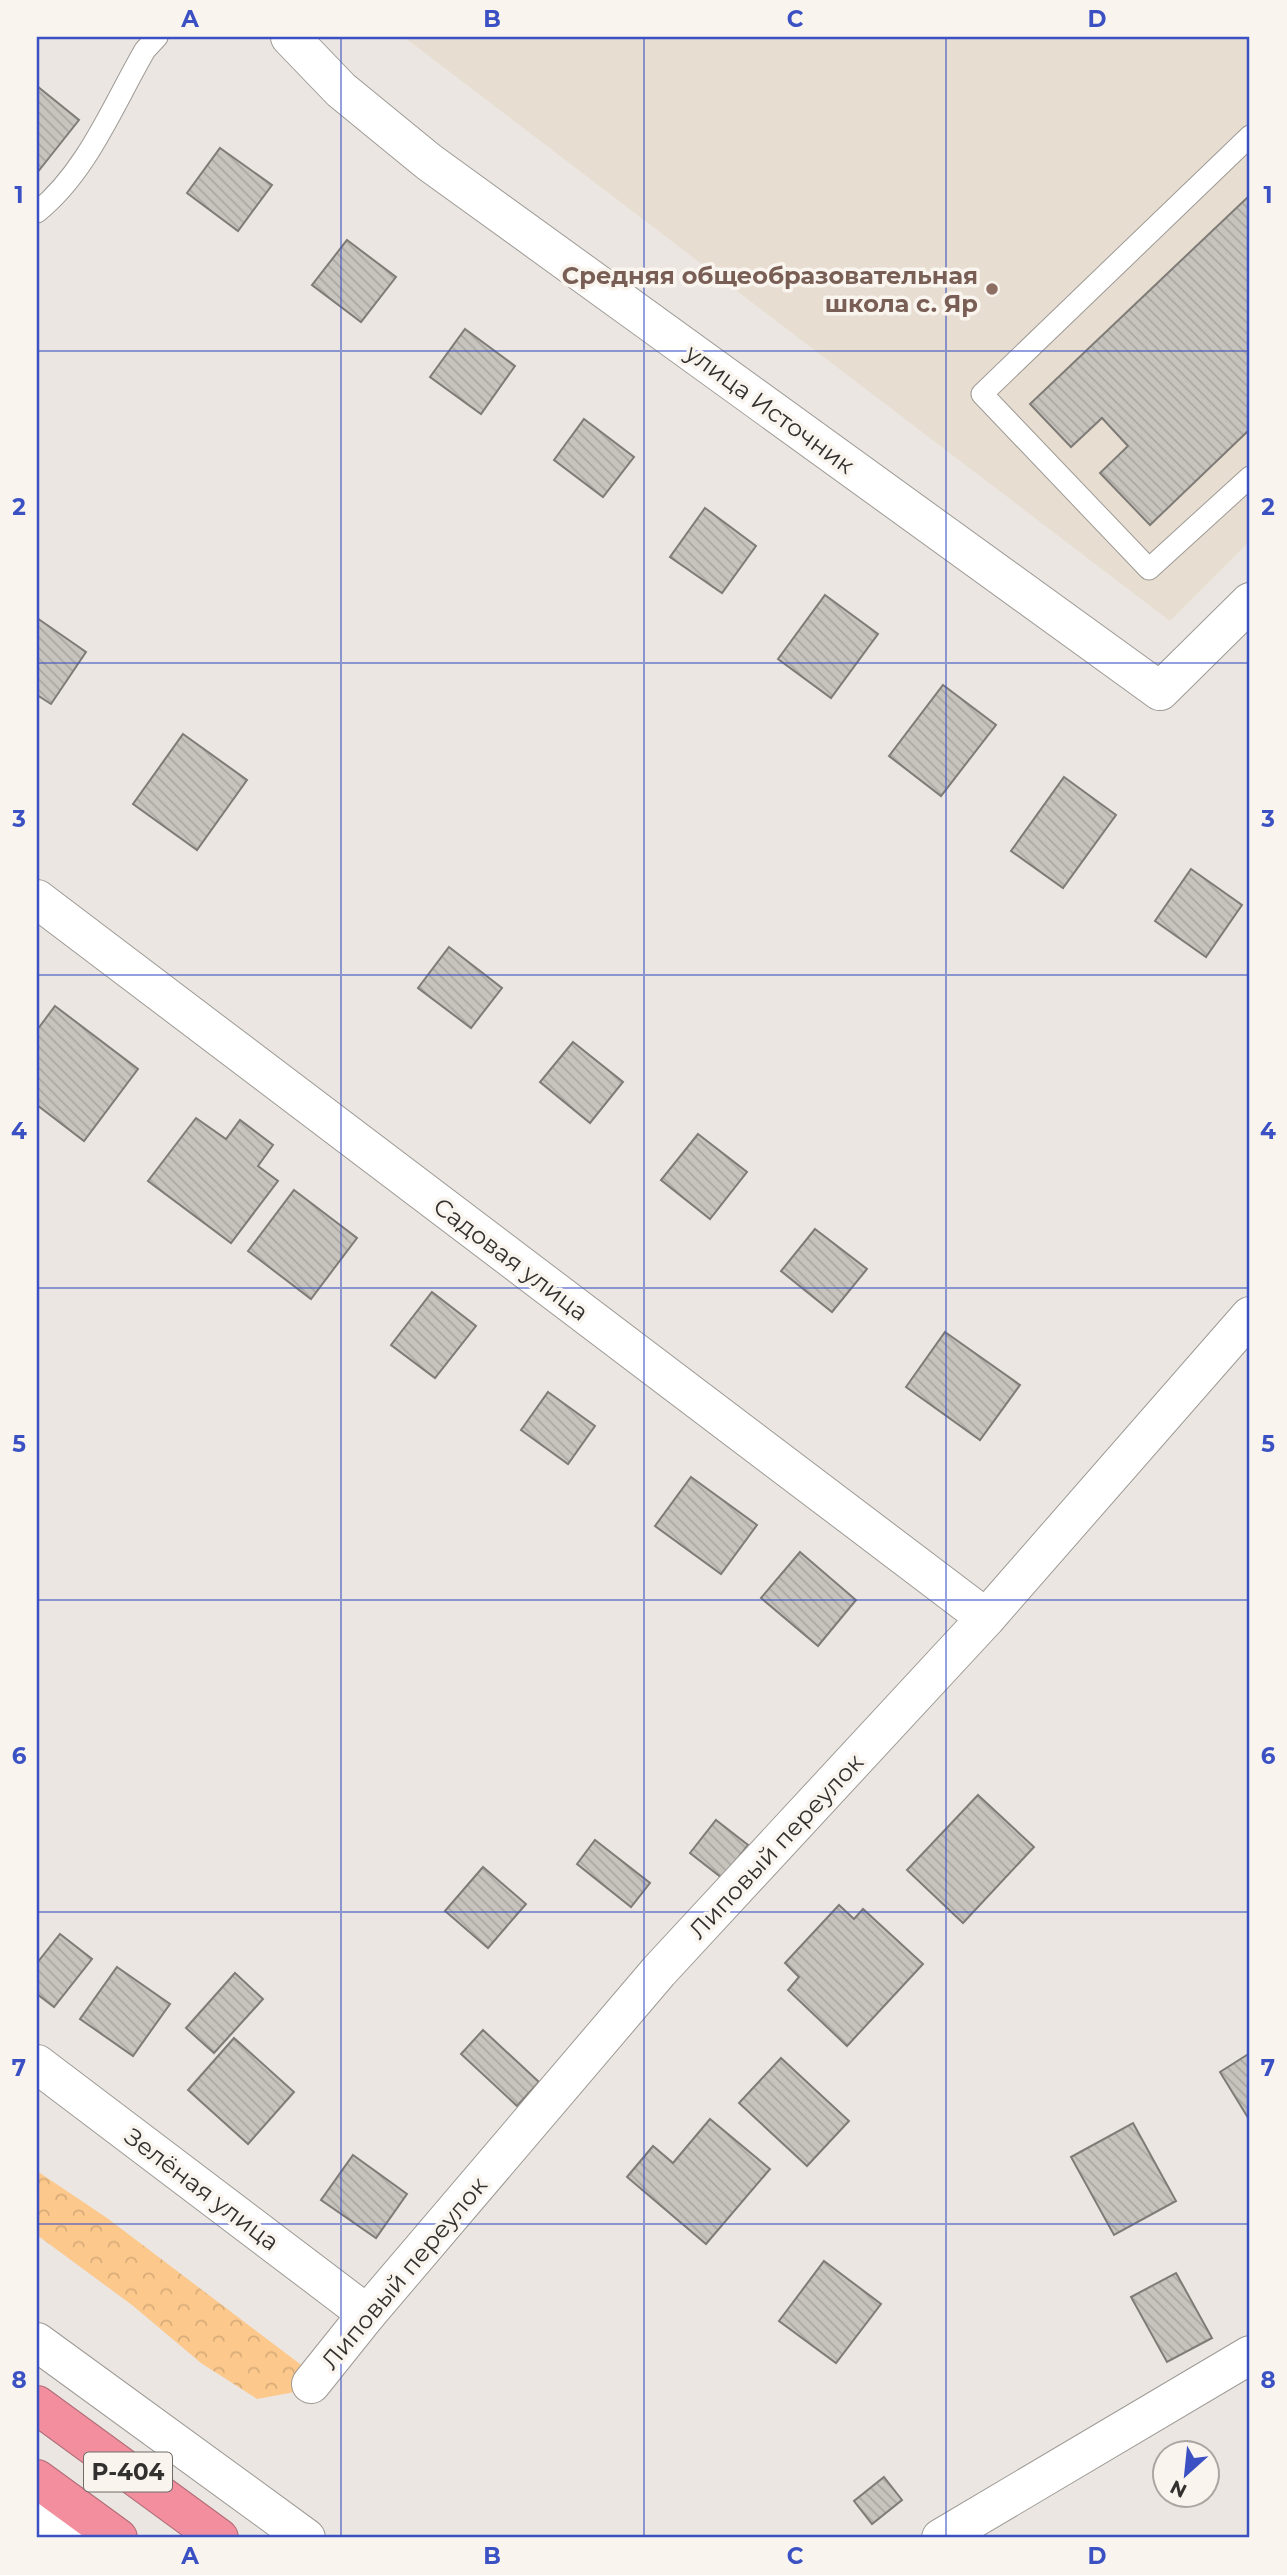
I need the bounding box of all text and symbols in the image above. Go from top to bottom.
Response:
text: A [180,5,199,33]
text: B [483,5,501,33]
text: C [787,5,804,33]
text: D [1088,5,1107,33]
text: 1 [14,181,24,209]
text: 1 [1263,181,1273,209]
place label: Средняя общеобразовательная школа с. Яр [562,261,978,318]
marker: Средняя общеобразовательная школа с. Яр [984,281,1000,297]
street label: улица Источник [679,338,860,480]
text: 2 [12,493,26,521]
text: 2 [1261,493,1275,521]
text: 3 [11,805,26,833]
text: 3 [1260,805,1275,833]
text: 4 [11,1117,27,1145]
text: 4 [1260,1117,1276,1145]
street label: Садовая улица [428,1191,594,1327]
text: 5 [12,1430,26,1458]
text: 5 [1261,1430,1275,1458]
text: 6 [12,1742,27,1770]
text: 6 [1261,1742,1276,1770]
street label: Липовый переулок [683,1747,869,1944]
text: 7 [12,2054,26,2082]
text: 7 [1261,2054,1275,2082]
street label: Зелёная улица [119,2122,285,2256]
street label: Липовый переулок [315,2171,493,2375]
text: 8 [11,2366,27,2394]
text: 8 [1260,2366,1276,2394]
north arrow [1150,2438,1220,2508]
road number: Р-404 [84,2452,172,2492]
text: N [1166,2475,1191,2502]
text: A [180,2542,199,2570]
text: B [483,2542,501,2570]
text: C [787,2542,804,2570]
text: D [1088,2542,1107,2570]

